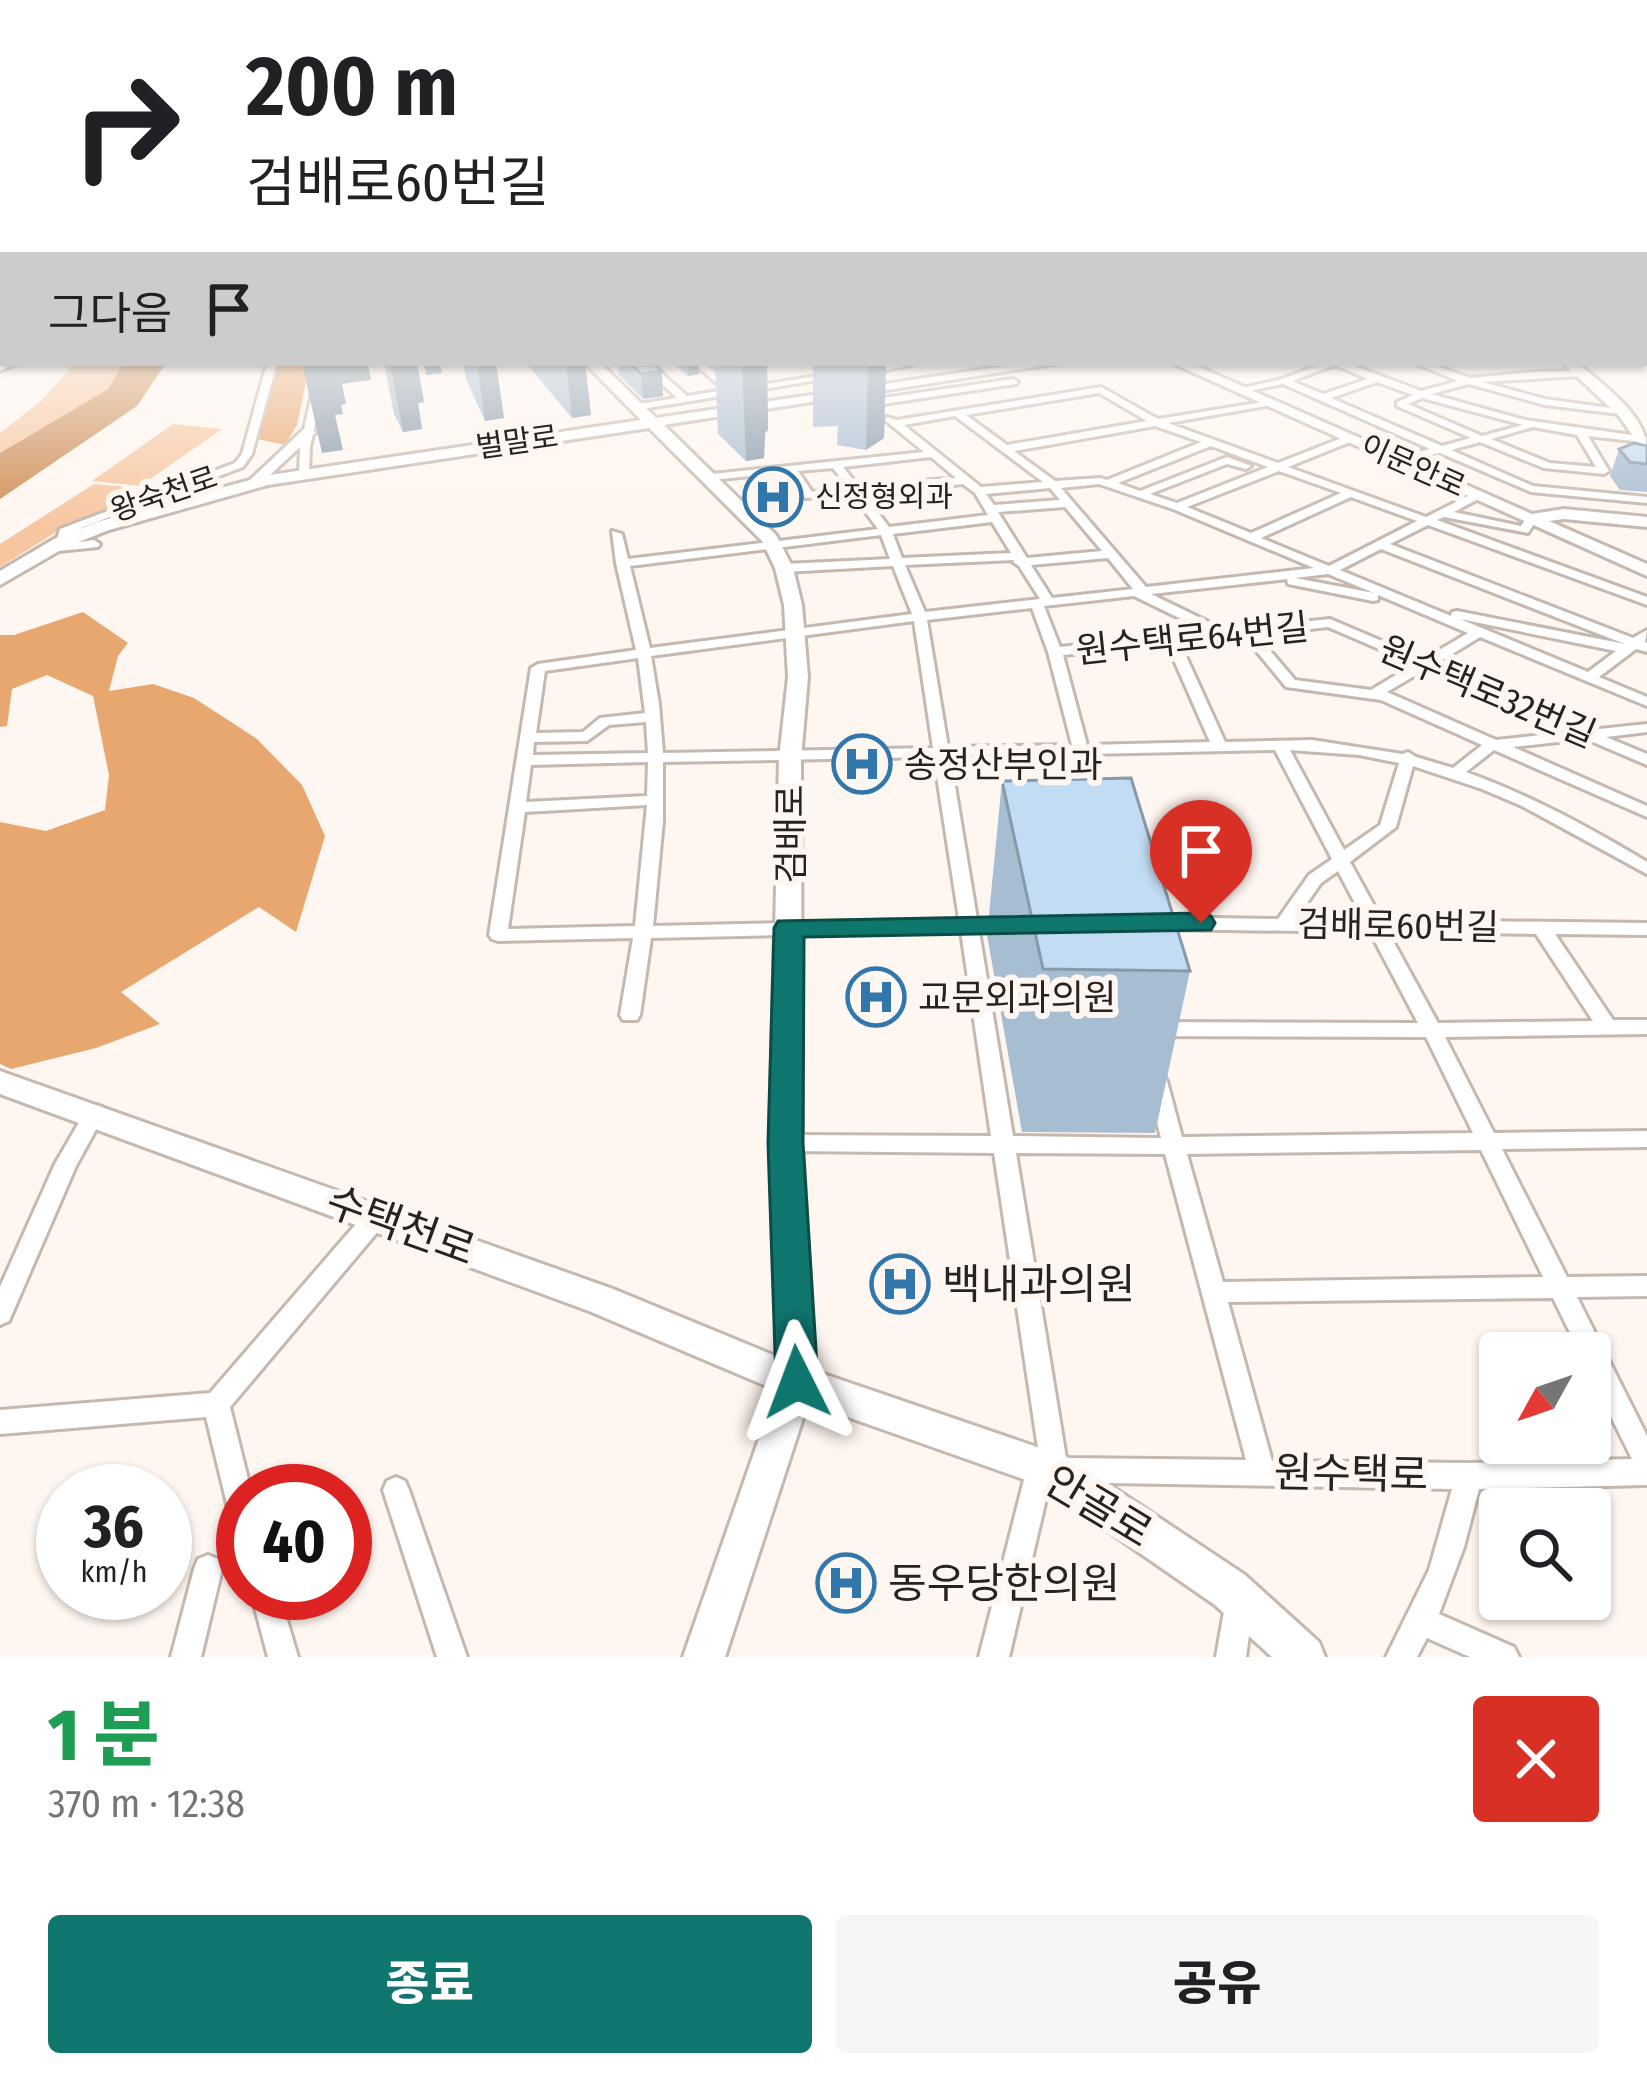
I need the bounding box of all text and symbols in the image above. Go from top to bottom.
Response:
text: 200 m [246,36,458,137]
icon: right [48,48,204,204]
text: 검배로60번길 [246,151,549,215]
icon: arrive [196,276,262,342]
text: 그다음 [48,287,172,341]
street label: 벌말로 [473,418,561,466]
street label: 이문안로 [1355,427,1471,505]
street label: 왕숙천로 [106,459,222,529]
hospital icon: 신정형외과 [742,466,804,528]
place label: 신정형외과 [815,479,953,515]
street label: 원수택로64번길 [1073,605,1311,673]
street label: 원수택로32번길 [1373,627,1602,757]
hospital icon: 송정산부인과 [831,733,893,795]
place label: 송정산부인과 [904,743,1103,787]
street label: 검배로 [769,784,813,884]
pin [1150,800,1252,923]
icon: arrive [1168,818,1234,884]
street label: 검배로60번길 [1297,902,1499,950]
hospital icon: 교문외과의원 [845,966,907,1028]
place label: 교문외과의원 [918,976,1117,1020]
street label: 수택천로 [319,1176,482,1276]
hospital icon: 백내과의원 [869,1253,931,1315]
place label: 백내과의원 [942,1260,1135,1310]
position arrow [734,1319,860,1445]
north arrow [1479,1332,1611,1464]
map controls [1479,1332,1611,1620]
street label: 원수택로 [1273,1448,1429,1500]
street label: 안골로 [1036,1456,1161,1558]
speed limit sign: 40 [216,1464,372,1620]
button: search [1479,1488,1611,1620]
text: 36 [84,1491,144,1563]
hospital icon: 동우당한의원 [815,1552,877,1614]
text: km/h [81,1554,147,1590]
place label: 동우당한의원 [888,1559,1120,1609]
text: 1 분 [48,1693,160,1779]
button: close [1473,1696,1599,1822]
text: 370 m · 12:38 [48,1781,245,1827]
button: 종료 [48,1915,812,2053]
button: 공유 [836,1915,1599,2053]

